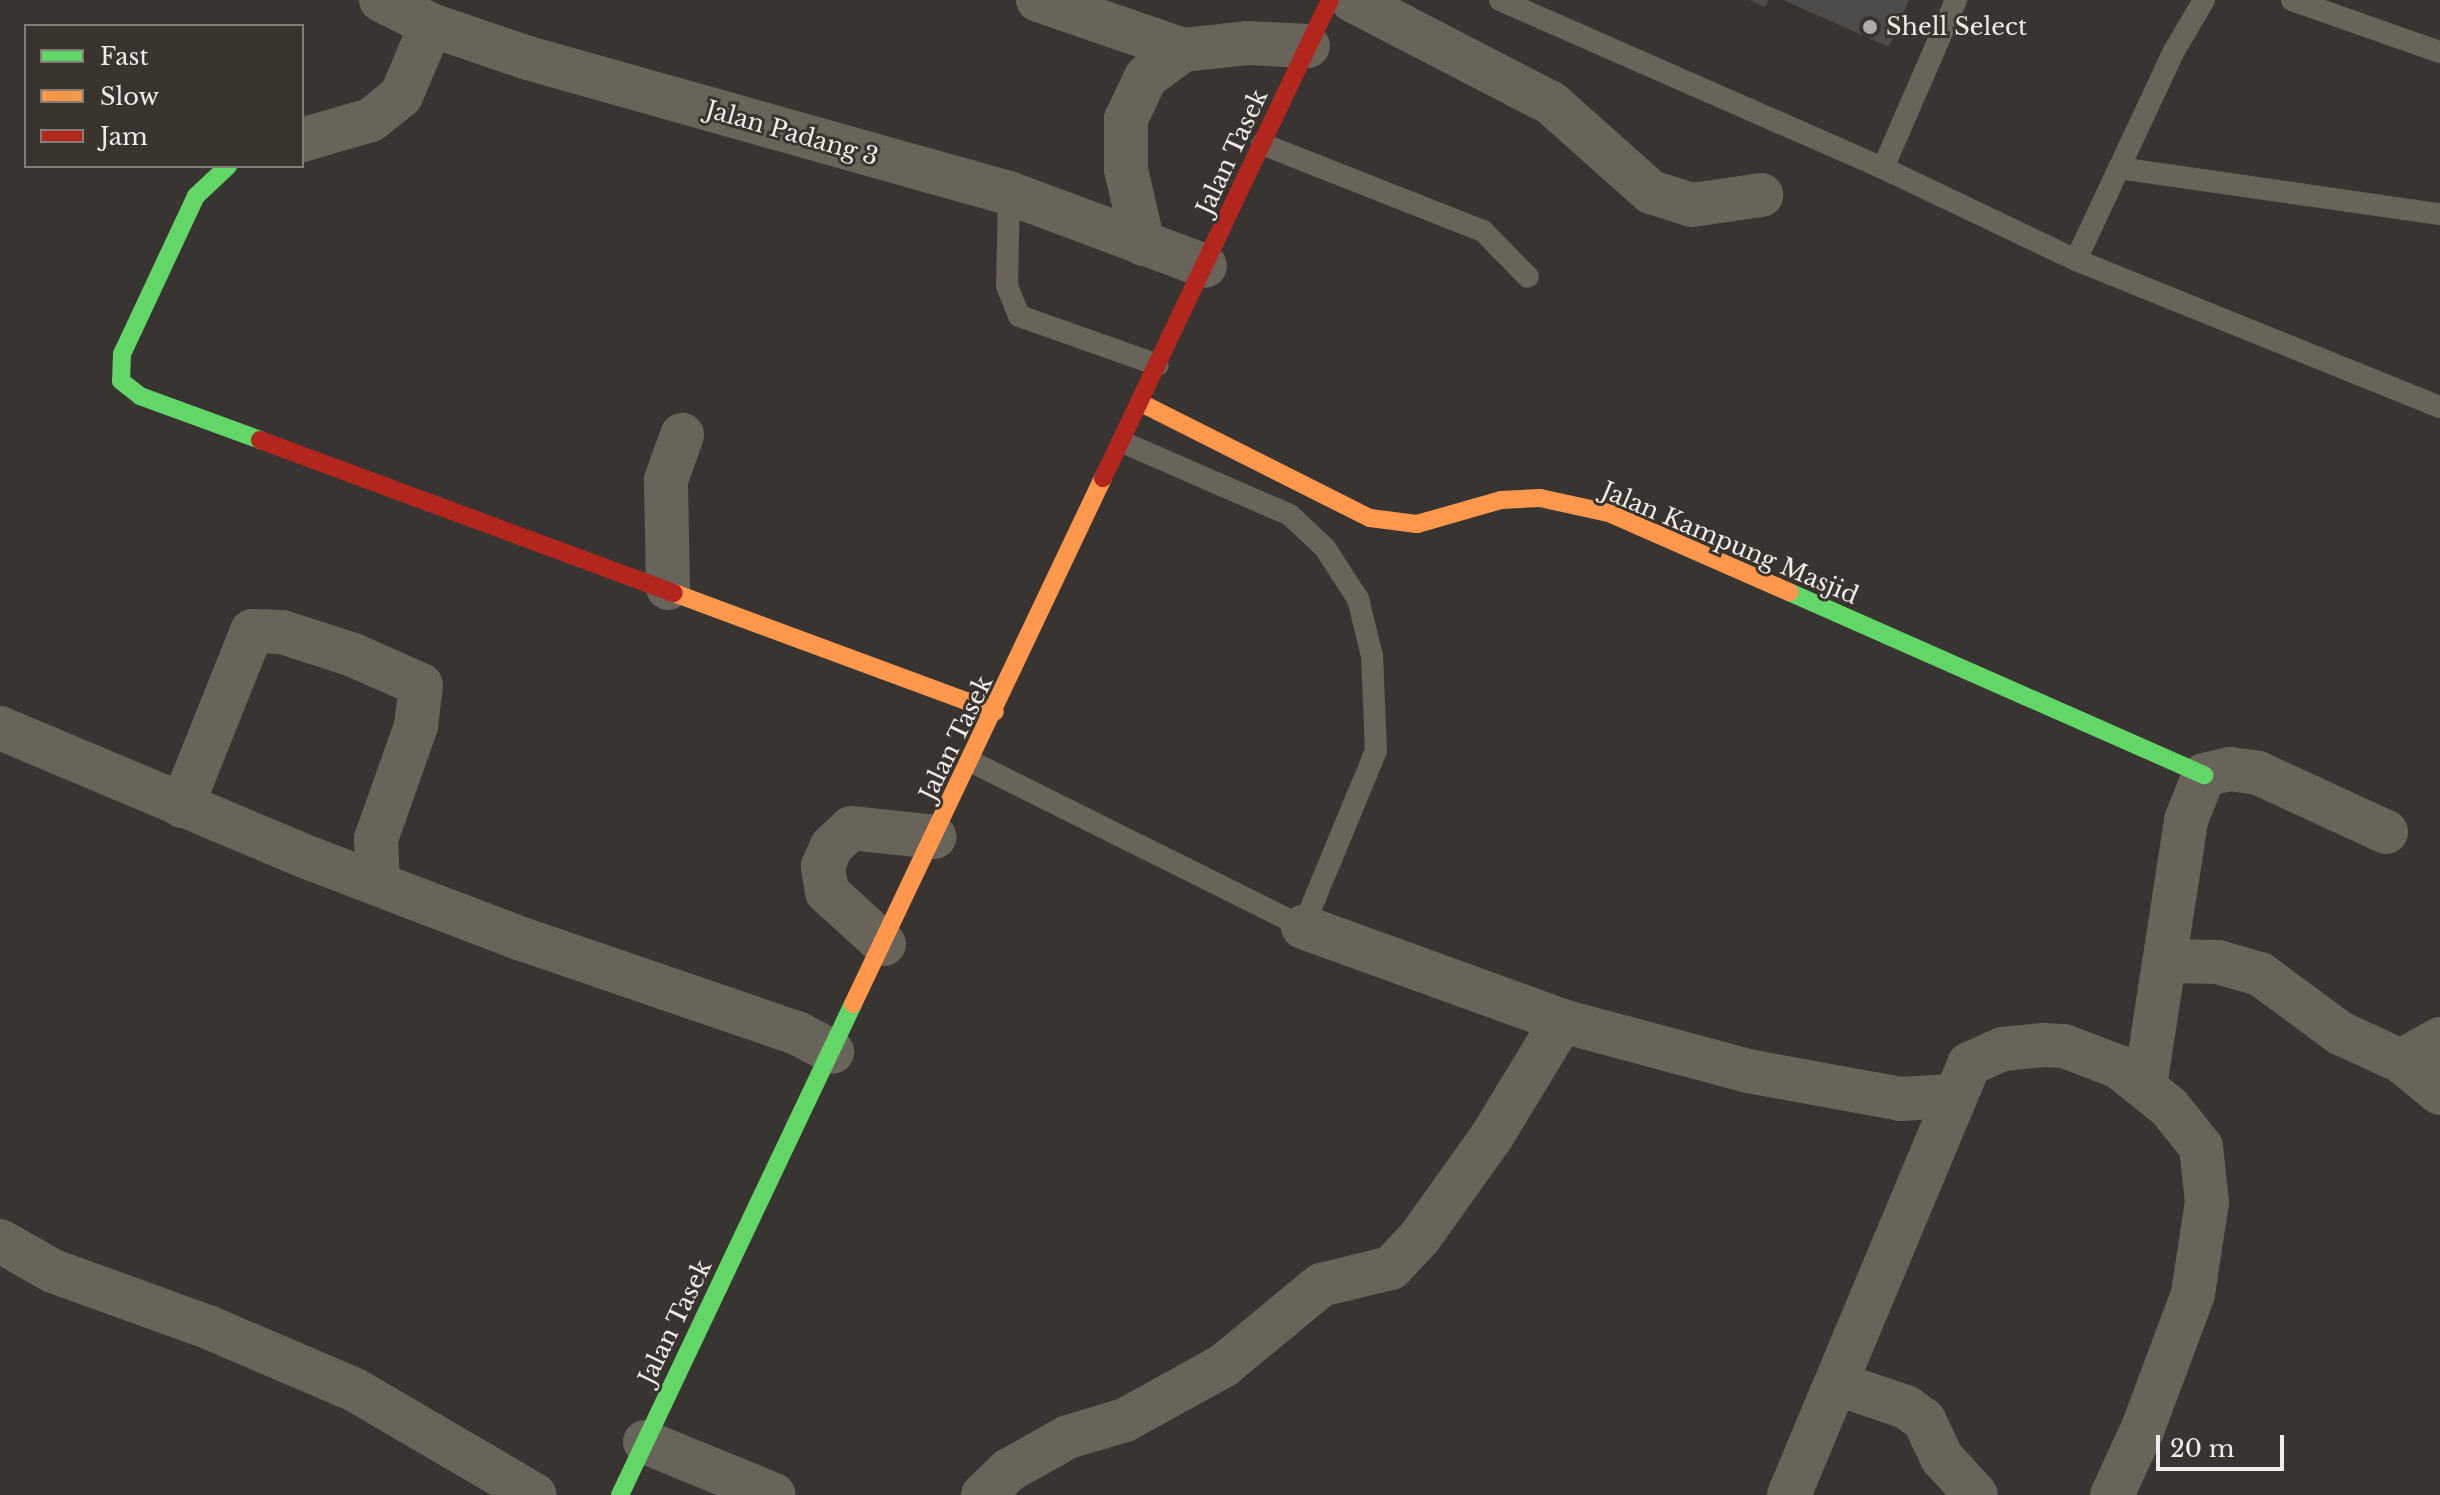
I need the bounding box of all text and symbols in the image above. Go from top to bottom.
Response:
place label: Shell Select [1886,13,2027,41]
marker: Shell Select [1861,18,1879,36]
legend [24,24,304,168]
text: Fast [100,42,148,71]
text: Slow [100,82,159,111]
street label: Jalan Tasek [1190,84,1274,220]
street label: Jalan Padang 3 [702,95,882,171]
text: Jam [100,122,148,151]
street label: Jalan Kampung Masjid [1597,476,1863,610]
street label: Jalan Tasek [913,671,999,805]
street label: Jalan Tasek [632,1255,718,1389]
scale bar [2160,1419,2288,1469]
text: 20 m [2170,1434,2235,1463]

